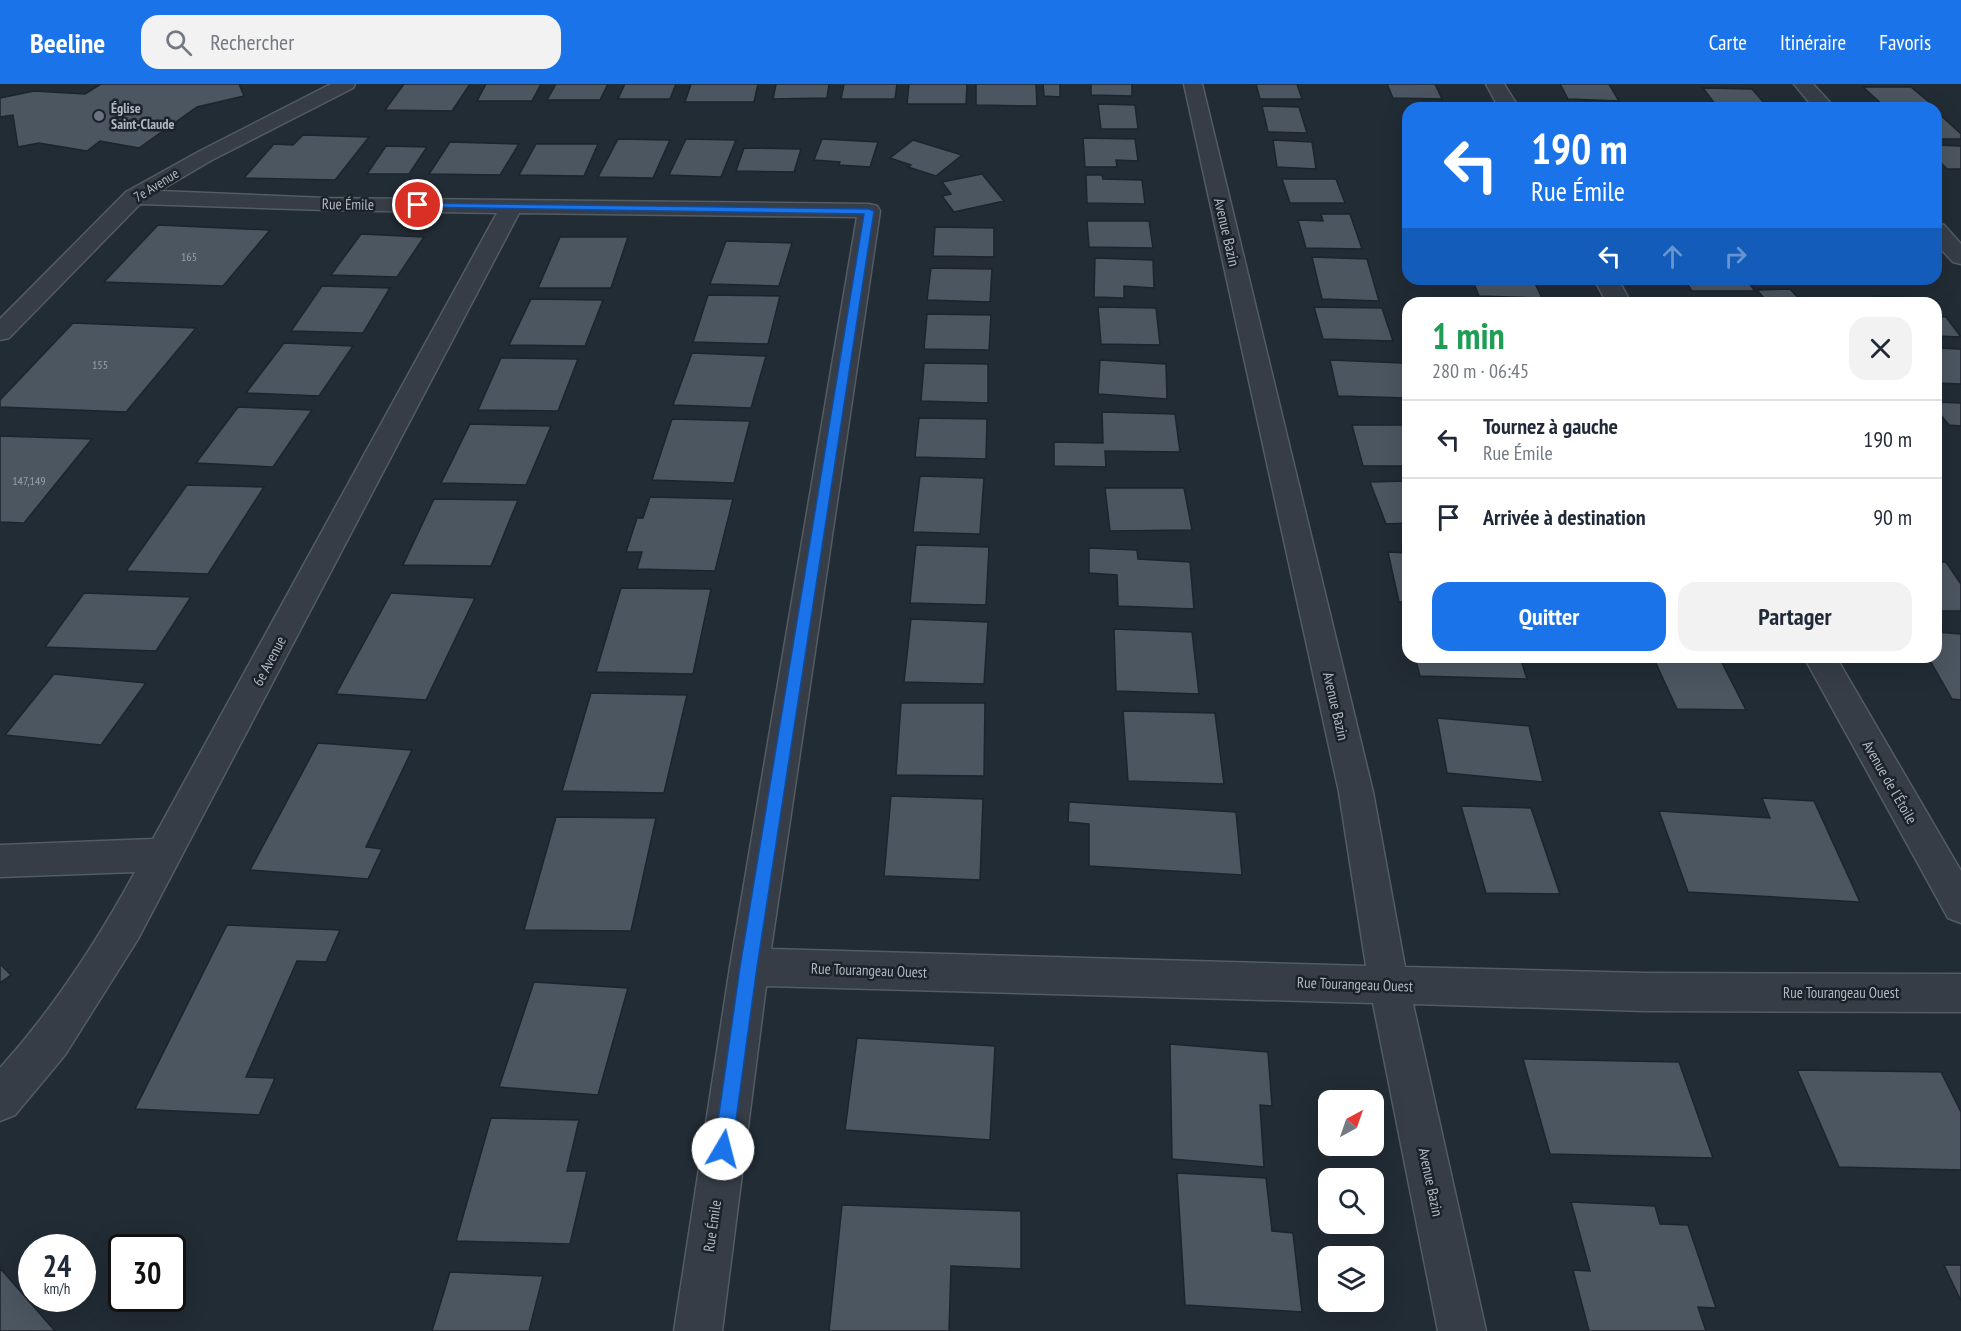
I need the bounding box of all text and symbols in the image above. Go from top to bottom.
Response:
search box [141,15,561,69]
text: Beeline [30,24,105,61]
icon: search [162,26,195,59]
text: Rechercher [210,28,294,56]
text: Carte [1709,29,1747,56]
text: Itinéraire [1780,29,1846,56]
text: Favoris [1879,29,1931,56]
place label: Église Saint-Claude [111,99,175,133]
marker: Église Saint-Claude [92,109,106,123]
text: 190 m [1531,121,1628,176]
icon: left [1432,126,1510,204]
street label: 7e Avenue [130,164,182,206]
text: Rue Émile [1531,174,1625,208]
pin [392,179,443,230]
icon: arrive [401,188,434,221]
street label: Rue Émile [322,194,374,214]
street label: Avenue Bazin [1210,196,1244,268]
icon: left [1593,240,1626,273]
icon: ahead [1656,240,1689,273]
icon: right [1719,240,1752,273]
house number: 165 [181,249,197,264]
text: 1 min [1432,312,1505,359]
button: close [1849,317,1912,380]
house number: 155 [92,357,108,372]
text: 280 m · 06:45 [1432,358,1529,384]
text: Tournez à gauche [1483,412,1618,440]
icon: left [1432,423,1465,456]
text: 190 m [1863,425,1912,453]
text: Rue Émile [1483,440,1553,466]
house number: 147,149 [12,473,46,488]
icon: arrive [1432,501,1465,534]
text: Arrivée à destination [1483,503,1646,531]
text: 90 m [1873,503,1912,531]
button: Quitter [1432,582,1666,651]
button: Partager [1678,582,1912,651]
street label: 6e Avenue [248,633,290,689]
street label: Avenue Bazin [1319,670,1353,742]
street label: Avenue de l'Étoile [1859,737,1921,827]
street label: Rue Tourangeau Ouest [811,958,927,982]
street label: Rue Tourangeau Ouest [1297,972,1413,996]
street label: Rue Tourangeau Ouest [1783,983,1899,1002]
north arrow [1318,1090,1384,1156]
map controls [1318,1090,1384,1312]
position arrow [691,1117,755,1181]
street label: Avenue Bazin [1414,1146,1448,1218]
button: search [1318,1168,1384,1234]
street label: Rue Émile [699,1199,725,1253]
speed limit sign: 30 [108,1234,186,1312]
text: 24 [43,1246,71,1285]
button: layers [1318,1246,1384,1312]
text: km/h [44,1279,70,1298]

